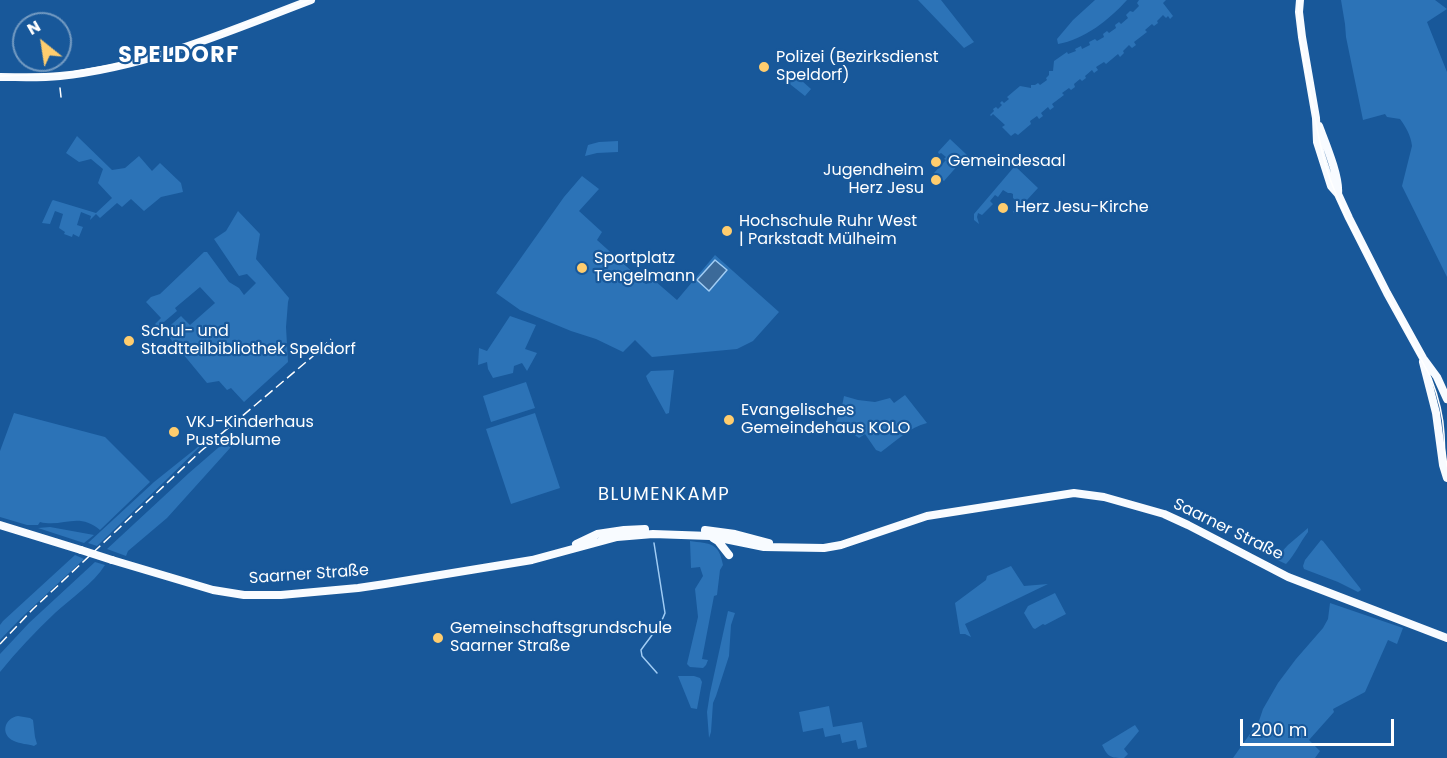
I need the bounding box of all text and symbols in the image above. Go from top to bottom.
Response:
north arrow [12,12,72,72]
text: N [23,15,45,41]
district label: SPELDORF [118,43,240,69]
place label: Polizei (Bezirksdienst Speldorf) [776,48,939,86]
marker: Polizei (Bezirksdienst Speldorf) [757,60,771,74]
place label: Gemeindesaal [948,152,1066,172]
marker: Gemeindesaal [929,155,943,169]
place label: Jugendheim Herz Jesu [823,161,924,199]
marker: Jugendheim Herz Jesu [929,173,943,187]
place label: Herz Jesu-Kirche [1015,198,1149,218]
marker: Herz Jesu-Kirche [996,201,1010,215]
place label: Hochschule Ruhr West | Parkstadt Mülheim [739,212,917,250]
marker: Hochschule Ruhr West | Parkstadt Mülheim [720,224,734,238]
place label: Sportplatz Tengelmann [594,249,695,287]
marker: Sportplatz Tengelmann [575,261,589,275]
place label: Schul- und Stadtteilbibliothek Speldorf [141,322,356,360]
marker: Schul- und Stadtteilbibliothek Speldorf [122,334,136,348]
place label: Evangelisches Gemeindehaus KOLO [741,401,910,439]
place label: VKJ-Kinderhaus Pusteblume [186,413,314,451]
marker: Evangelisches Gemeindehaus KOLO [722,413,736,427]
marker: VKJ-Kinderhaus Pusteblume [167,425,181,439]
district label: BLUMENKAMP [598,484,730,506]
street label: Saarner Straße [1170,495,1286,565]
street label: Saarner Straße [248,561,370,589]
place label: Gemeinschaftsgrundschule Saarner Straße [450,619,672,657]
marker: Gemeinschaftsgrundschule Saarner Straße [431,631,445,645]
scale bar [1243,707,1398,745]
text: 200 m [1251,717,1307,742]

